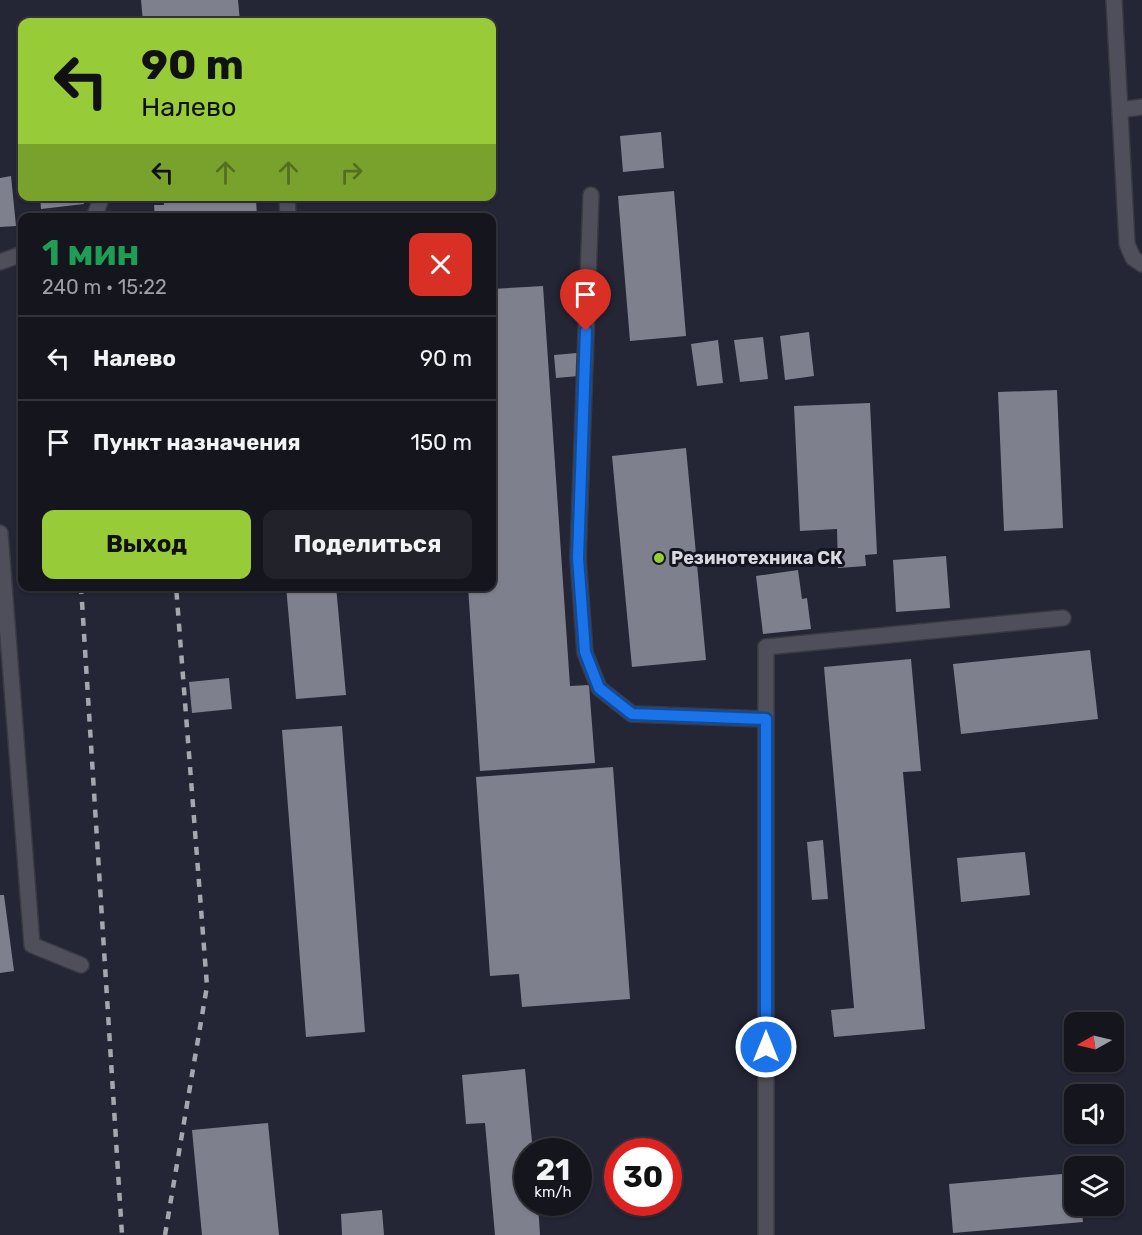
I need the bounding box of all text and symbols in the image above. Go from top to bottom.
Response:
text: 90 m [141,40,244,90]
icon: left [42,42,120,120]
text: Налево [141,91,237,123]
icon: left [146,156,179,189]
icon: ahead [209,156,242,189]
icon: ahead [272,156,305,189]
icon: right [335,156,368,189]
text: 1 мин [42,231,140,274]
button: close [409,233,472,296]
pin [560,269,611,331]
text: 240 m · 15:22 [42,275,167,299]
icon: arrive [569,278,602,311]
icon: left [42,342,75,375]
text: Налево [93,345,176,372]
text: 90 m [420,345,472,372]
icon: arrive [42,426,75,459]
text: Пункт назначения [93,429,301,456]
text: 150 m [411,429,472,456]
button: Выход [42,510,251,579]
button: Поделиться [263,510,472,579]
place label: Резинотехника СК [671,547,843,569]
marker: Резинотехника СК [652,551,666,565]
north arrow [1064,1012,1124,1072]
map controls [1064,1012,1124,1216]
position arrow [734,1015,798,1079]
button: sound [1064,1084,1124,1144]
speed limit sign: 30 [604,1138,682,1216]
text: 21 [536,1152,570,1188]
button: layers [1064,1156,1124,1216]
text: km/h [534,1183,572,1201]

